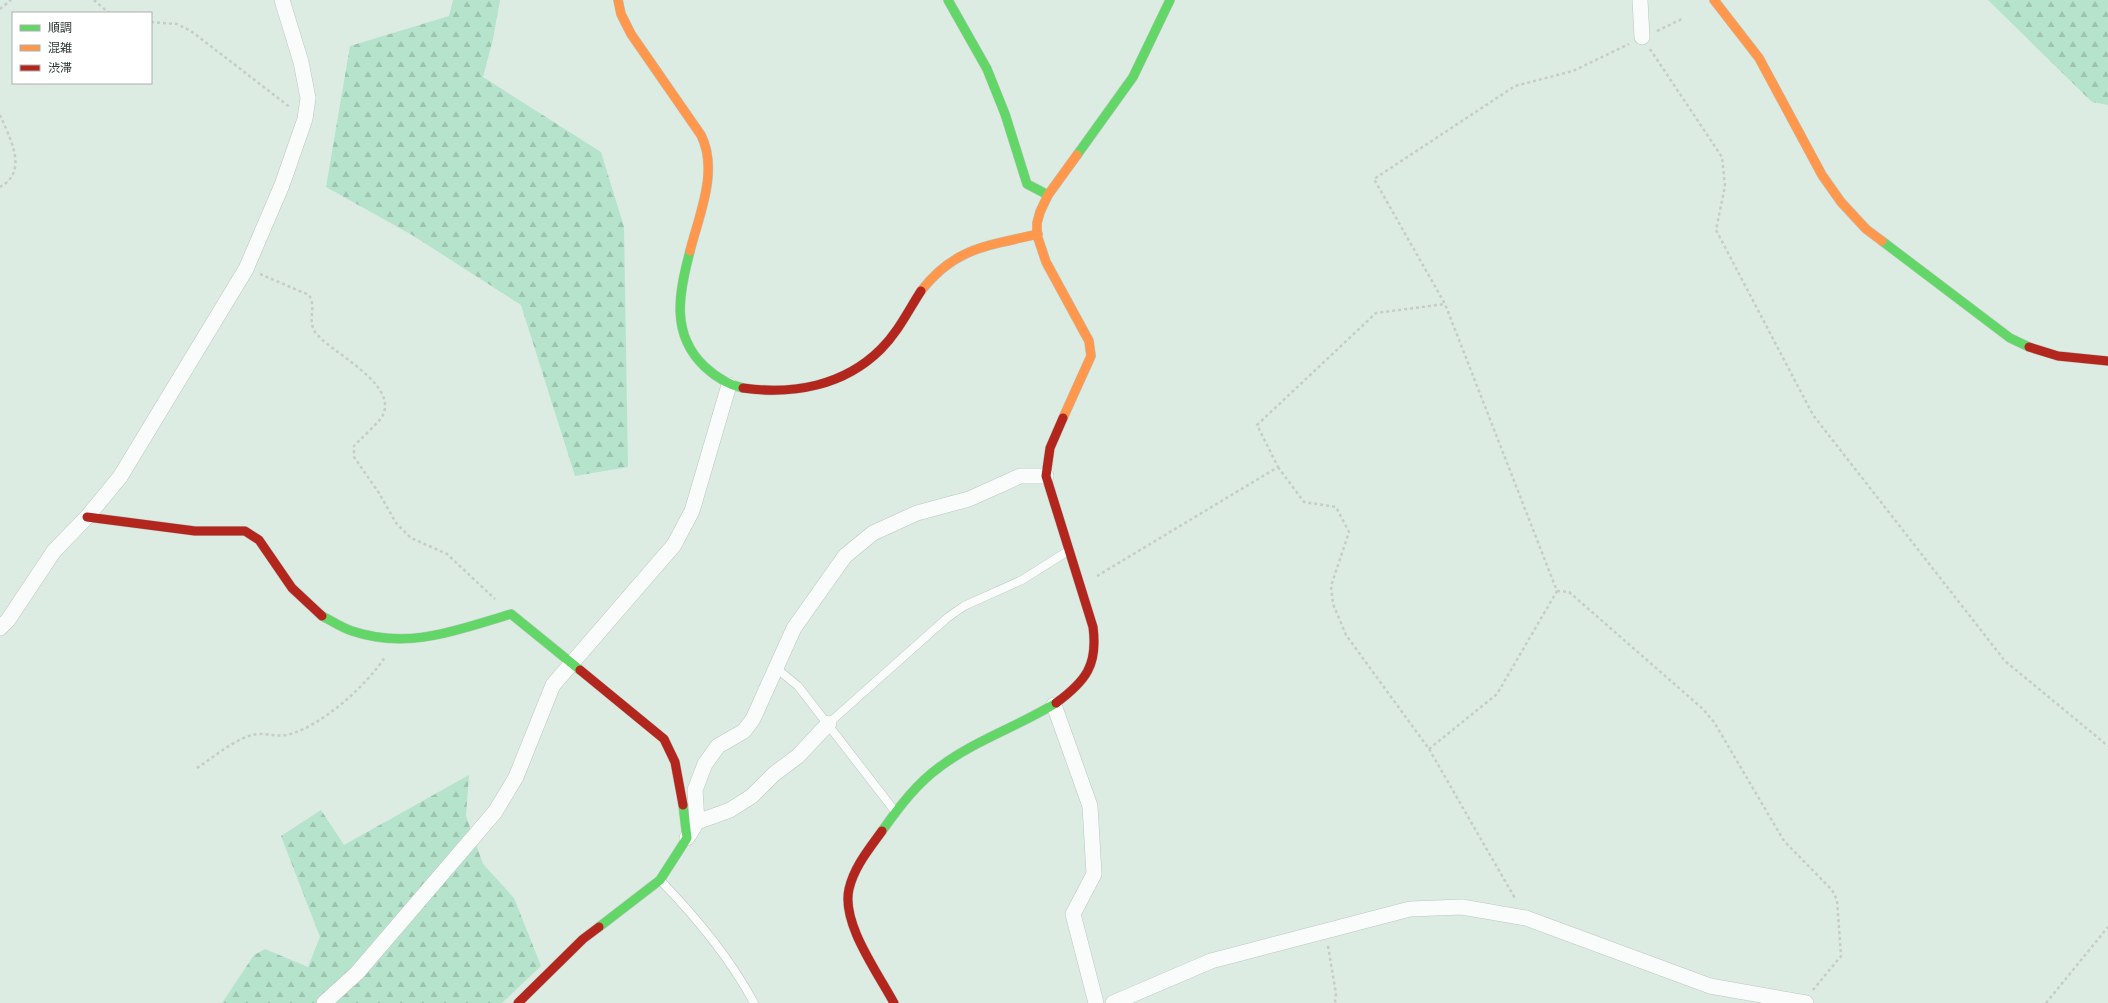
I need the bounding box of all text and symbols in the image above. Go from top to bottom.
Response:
legend [12,12,152,84]
text: 順調 [48,19,72,36]
text: 混雑 [48,39,72,56]
text: 渋滞 [48,59,72,76]

